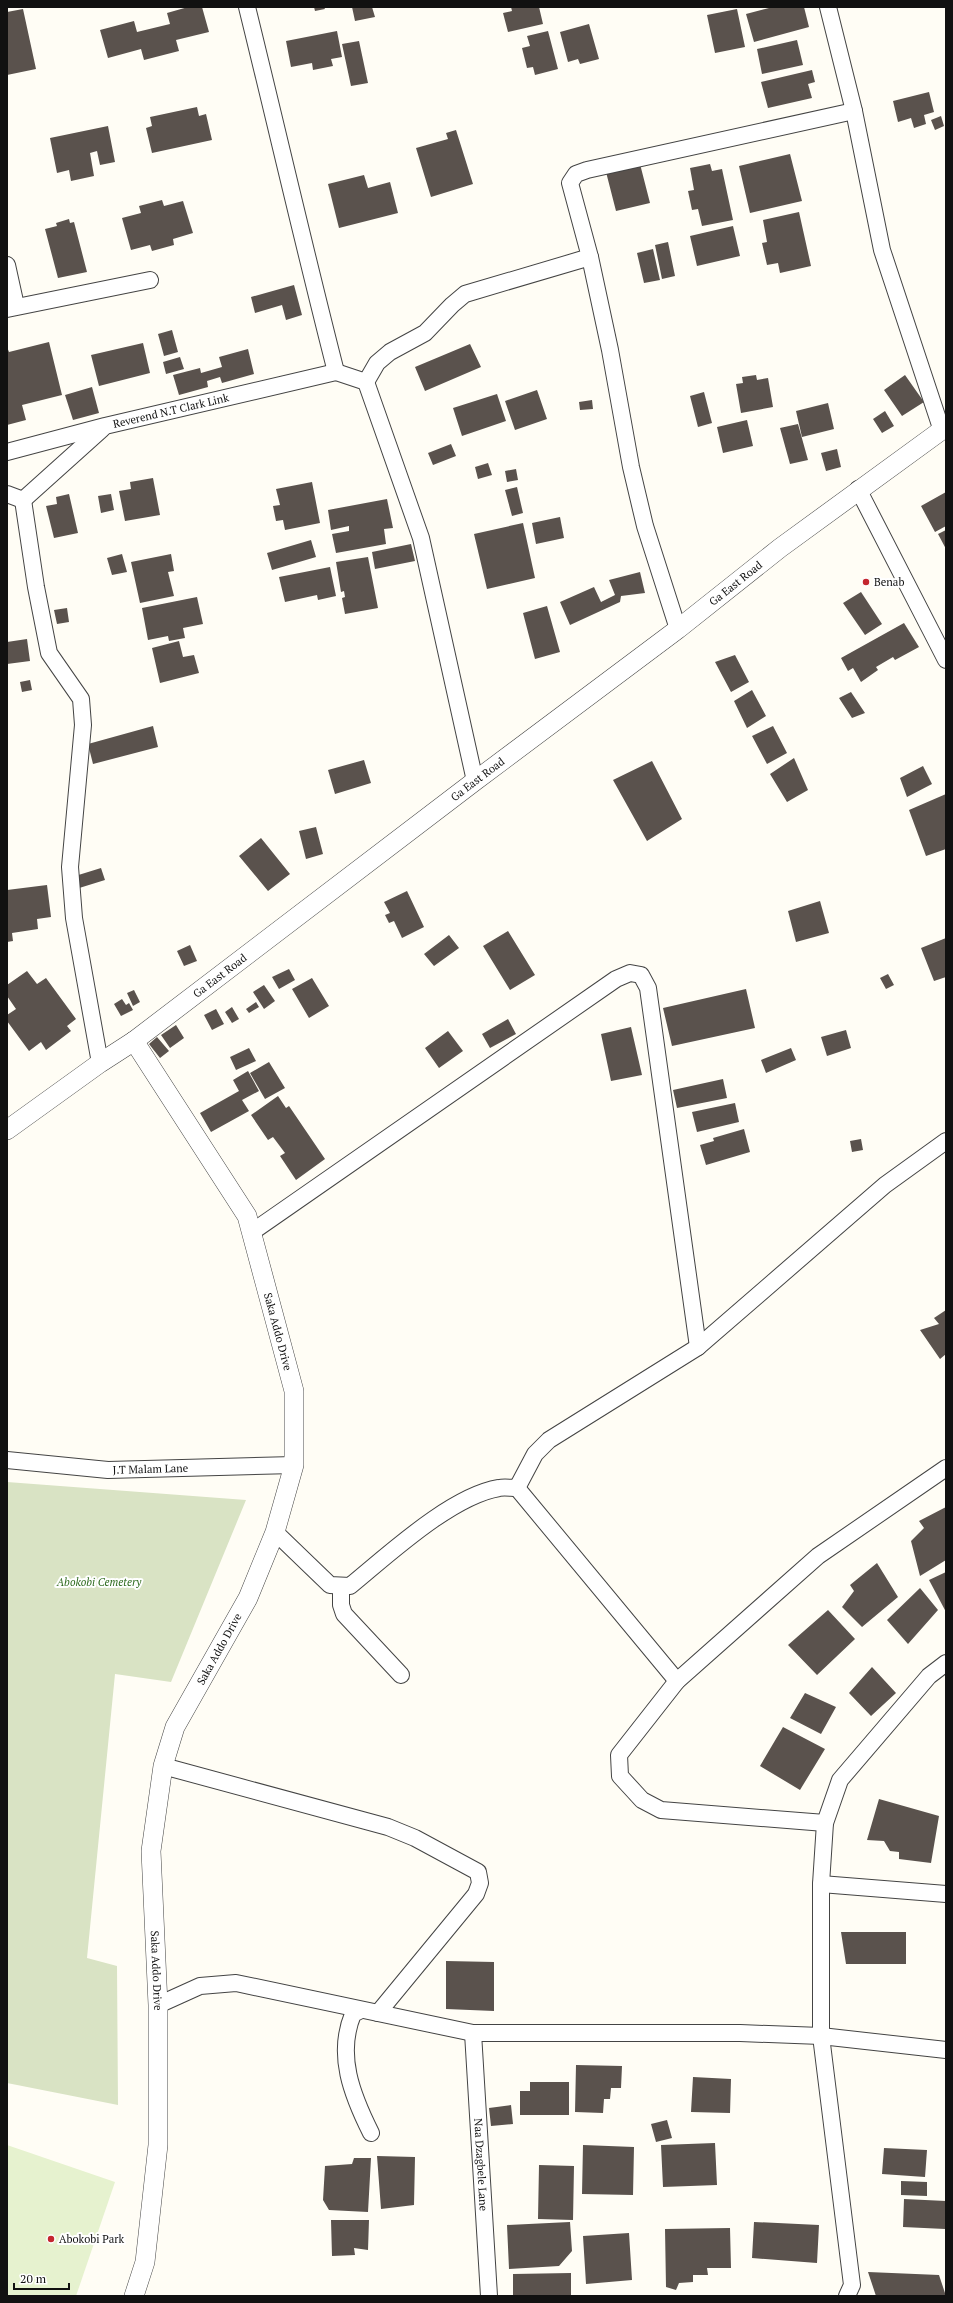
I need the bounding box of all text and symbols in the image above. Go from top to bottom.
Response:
street label: Reverend N.T Clark Link [112,390,230,431]
street label: Ga East Road [706,558,765,609]
place label: Benab [874,575,904,589]
marker: Benab [861,577,871,587]
street label: Ga East Road [448,754,507,804]
street label: Ga East Road [190,951,249,1001]
street label: Saka Addo Drive [261,1291,295,1372]
street label: J.T Malam Lane [112,1461,189,1477]
park label: Abokobi Cemetery [56,1575,142,1589]
street label: Saka Addo Drive [194,1610,245,1687]
street label: Saka Addo Drive [148,1930,165,2011]
street label: Naa Dzagbele Lane [471,2118,491,2212]
place label: Abokobi Park [59,2232,125,2246]
marker: Abokobi Park [46,2234,56,2244]
scale bar [14,2265,69,2291]
text: 20 m [20,2271,47,2286]

